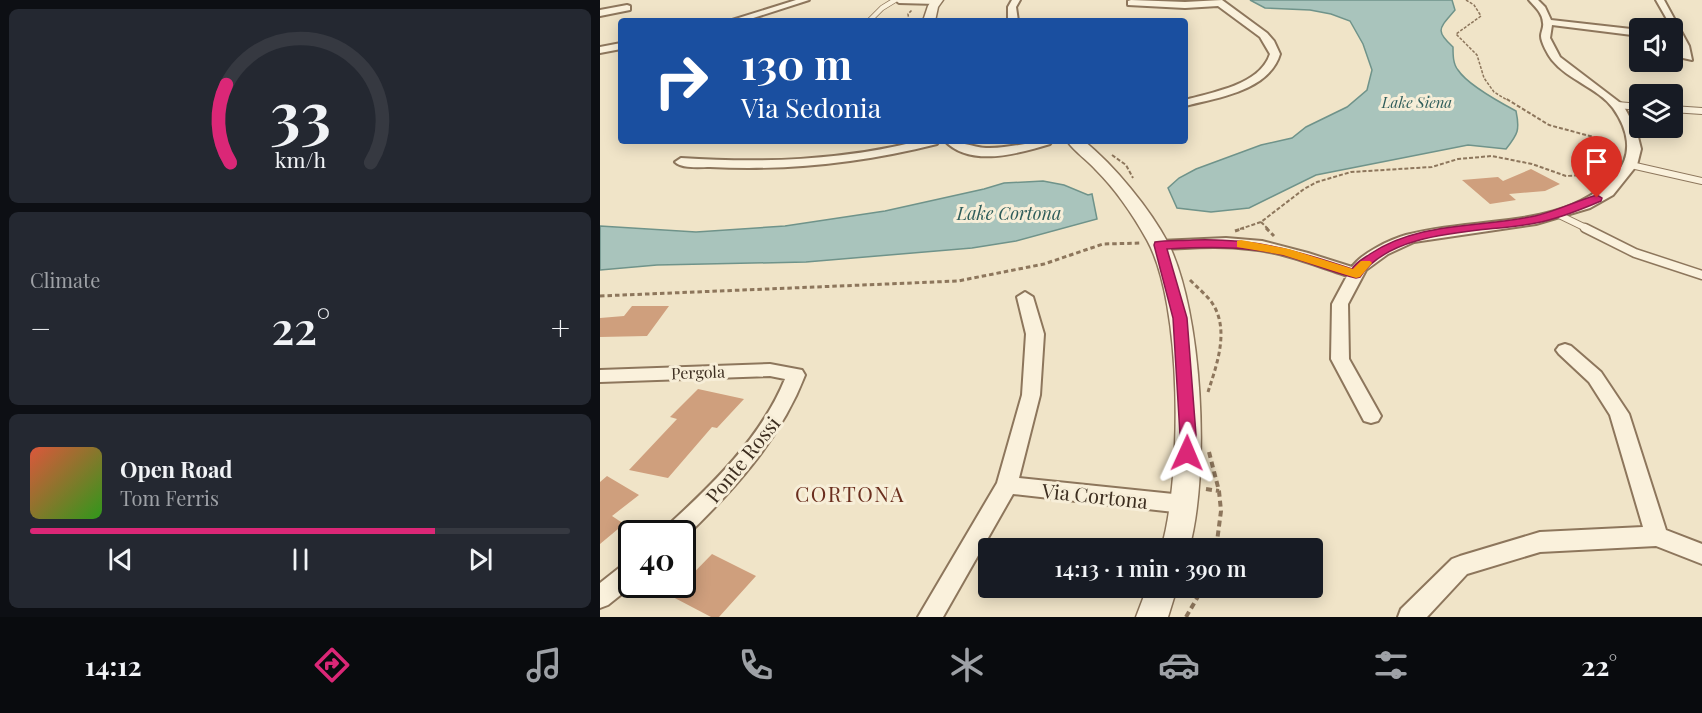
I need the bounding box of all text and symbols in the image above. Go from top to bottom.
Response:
map controls [1629,18,1683,138]
button: sound [1629,18,1683,72]
text: 130 m [741,35,852,91]
icon: right [642,42,720,120]
text: 33 [270,69,330,153]
button: layers [1629,84,1683,138]
text: Via Sedonia [741,89,881,125]
water label: Lake Siena [1381,92,1452,112]
pin [1571,136,1622,198]
text: km/h [274,145,326,173]
icon: arrive [1580,145,1613,178]
water label: Lake Cortona [956,201,1061,225]
text: Climate [30,266,100,293]
text: 22° [271,296,331,356]
text: − [30,305,51,349]
text: + [551,305,570,349]
street label: Pergola [671,361,725,383]
street label: Ponte Rossi [699,410,785,508]
position arrow [1155,421,1219,485]
text: Open Road [120,454,232,484]
street label: Via Cortona [1040,476,1149,514]
district label: CORTONA [795,479,905,507]
text: Tom Ferris [120,484,219,511]
speed limit sign: 40 [618,520,696,598]
icon: previous [104,543,137,576]
icon: pause [284,543,317,576]
icon: next [464,543,497,576]
text: 14:13 · 1 min · 390 m [1054,553,1247,583]
icon: directions [311,644,353,686]
icon: music [523,644,565,686]
icon: phone [735,644,777,686]
icon: climate [946,644,988,686]
icon: car [1158,644,1200,686]
icon: filters [1370,644,1412,686]
text: 14:12 [85,647,142,683]
text: 22° [1581,647,1617,683]

